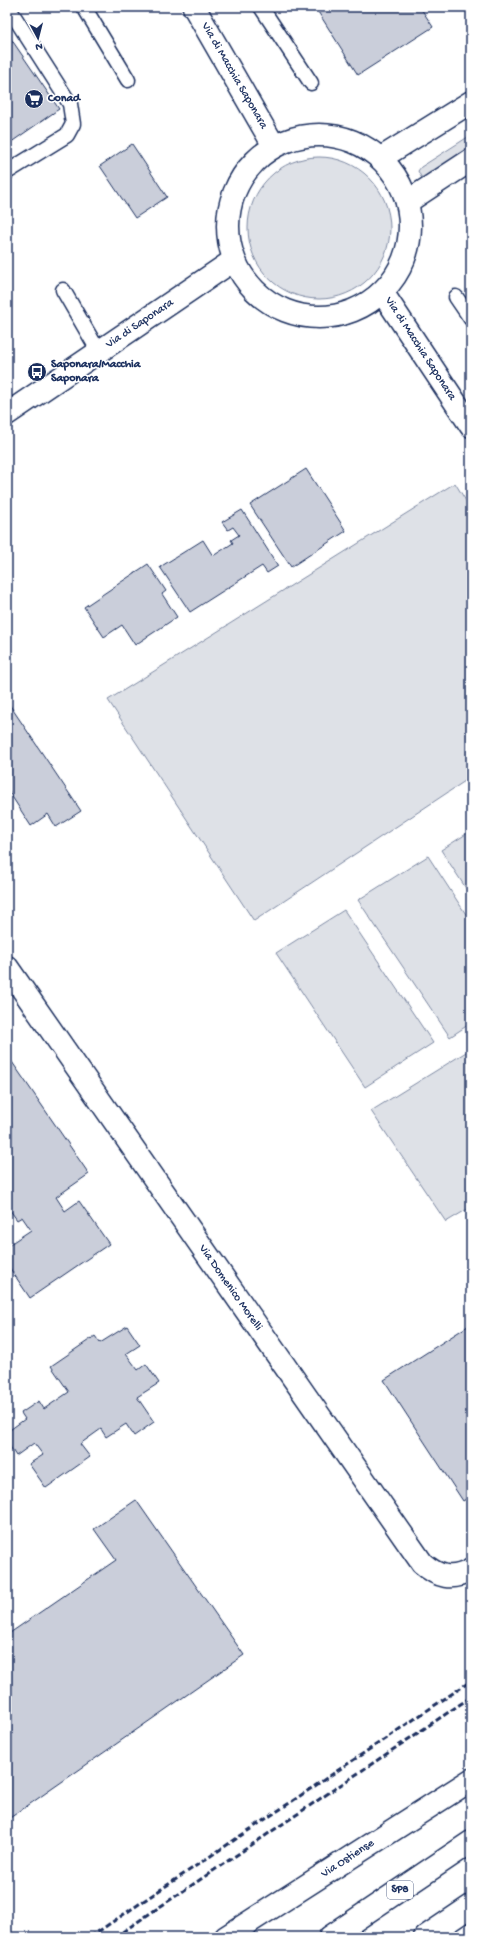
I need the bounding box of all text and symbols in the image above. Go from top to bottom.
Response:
north arrow [18,18,58,58]
street label: Via di Macchia Saponara [197,19,270,132]
text: N [35,40,43,52]
supermarket icon: Conad [23,88,45,110]
place label: Conad [47,92,82,106]
street label: Via di Macchia Saponara [381,294,459,404]
street label: Via di Saponara [103,296,177,352]
place label: Saponara/Macchia Saponara [51,358,142,386]
bus stop icon: Saponara/Macchia Saponara [26,361,48,383]
street label: Via Domenico Morelli [194,1241,265,1334]
street label: Via Ostiense [318,1836,378,1882]
road number: SP8 [387,1881,413,1899]

